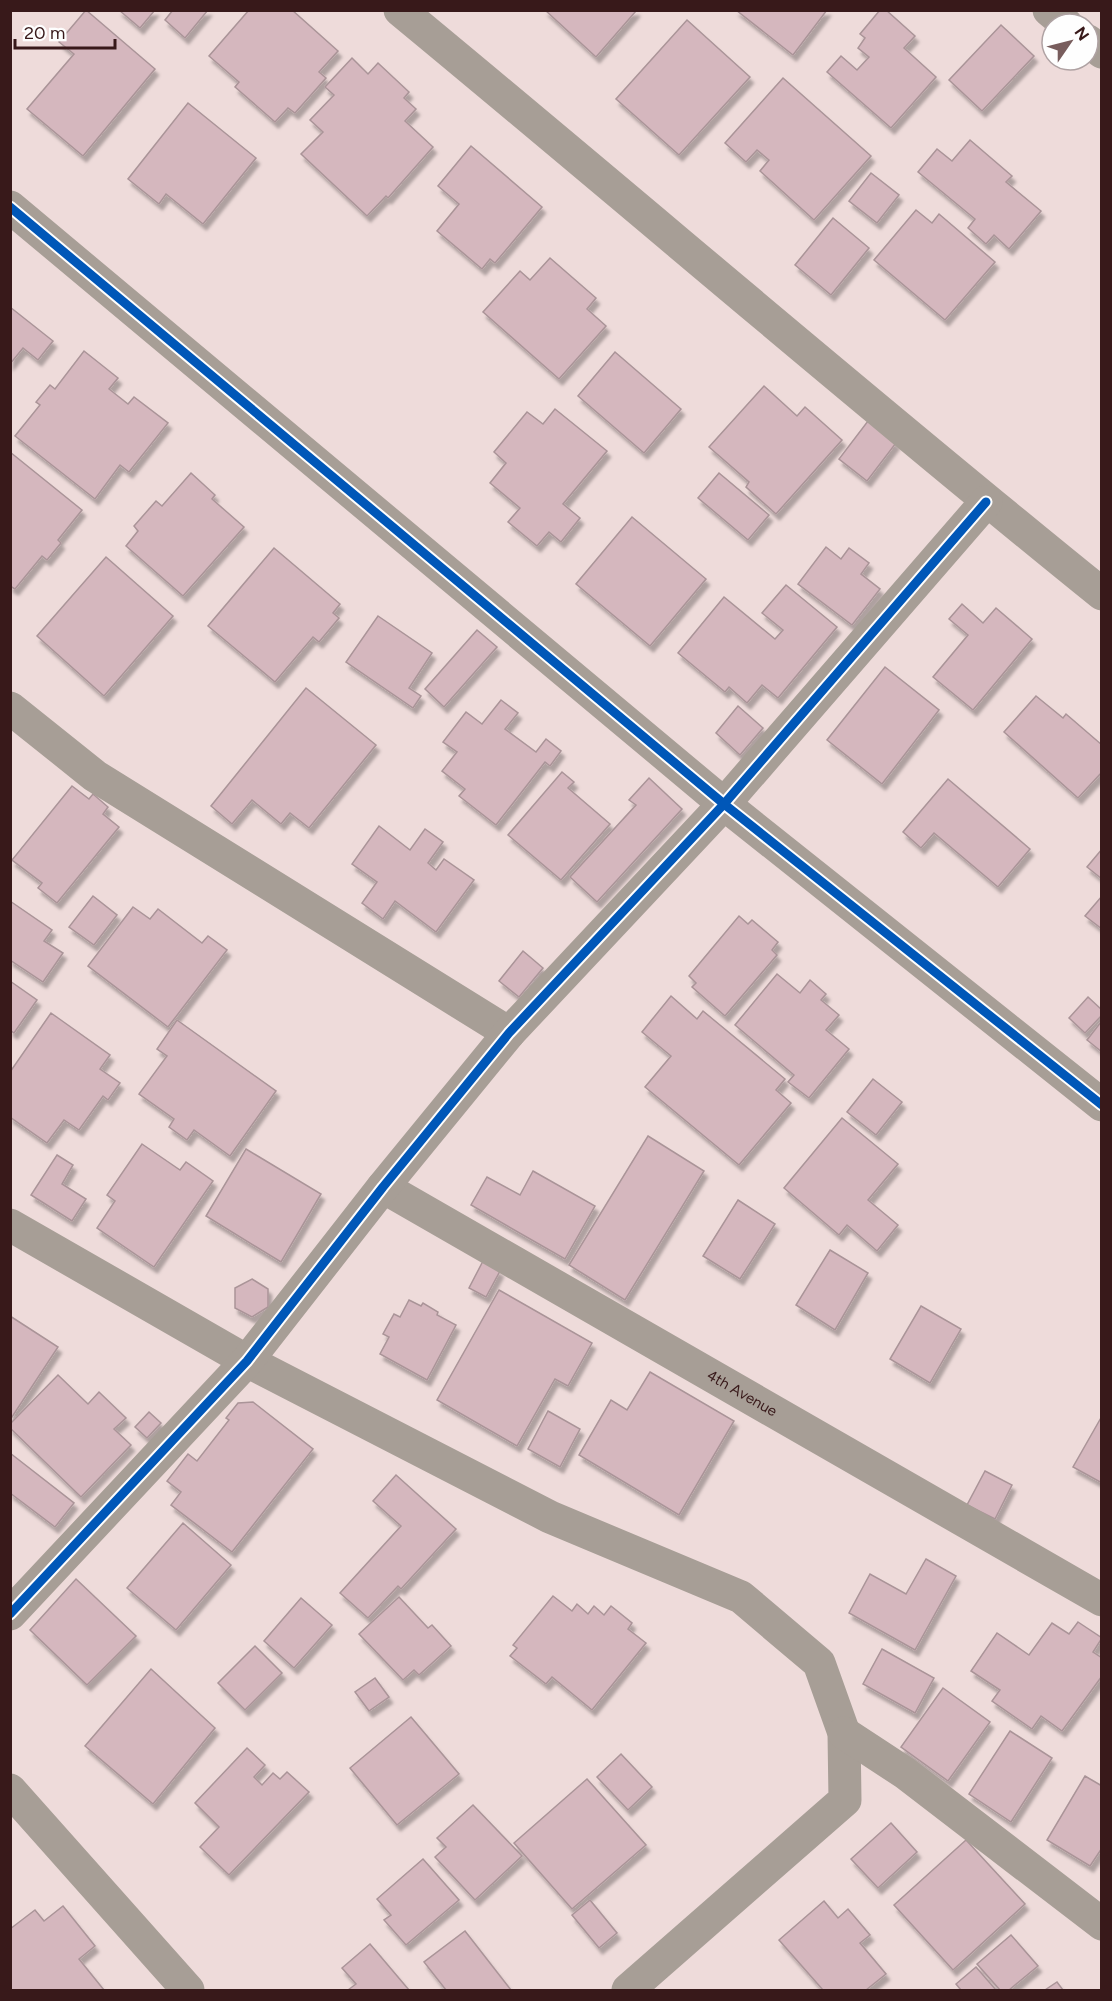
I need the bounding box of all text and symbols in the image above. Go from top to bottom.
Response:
scale bar [15,12,116,50]
north arrow [1040,12,1100,72]
text: 20 m [24,22,65,44]
text: N [1071,23,1093,44]
street label: 4th Avenue [704,1366,780,1420]

